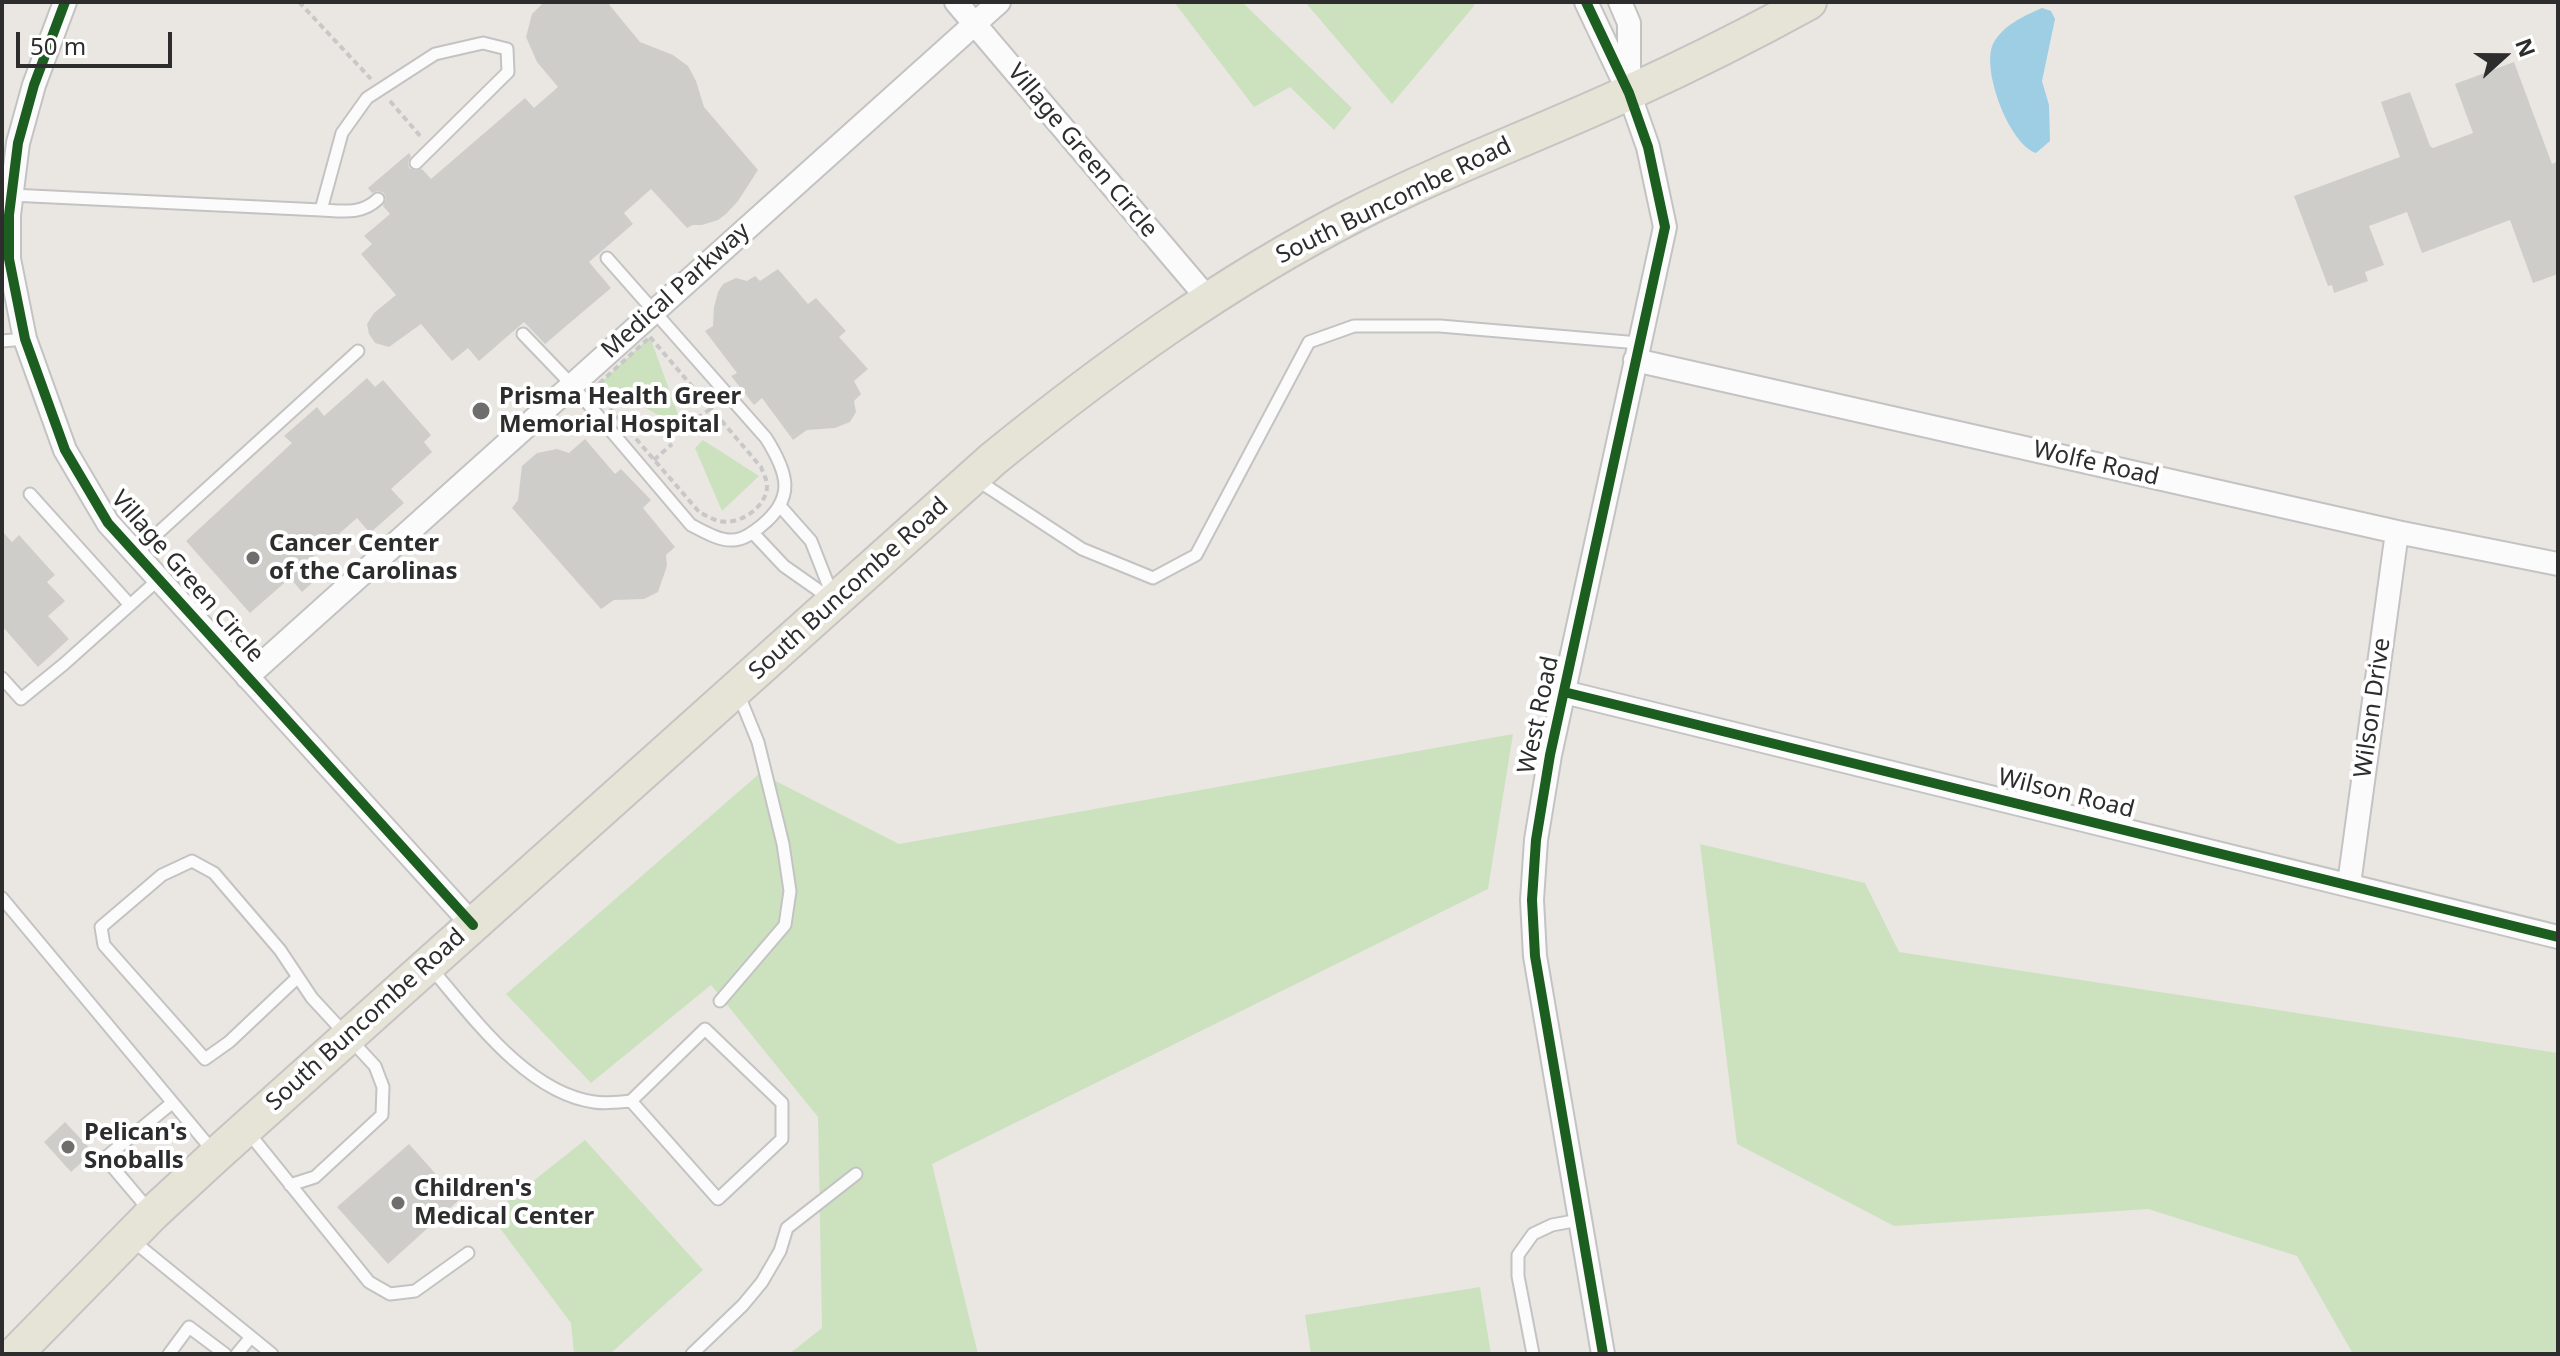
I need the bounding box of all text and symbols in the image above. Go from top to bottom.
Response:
scale bar [20,16,176,66]
north arrow [2464,16,2544,96]
text: 50 m [30,29,86,62]
text: N [2509,34,2544,61]
street label: Village Green Circle [1001,58,1163,244]
street label: South Buncombe Road [1272,131,1516,271]
street label: Medical Parkway [596,217,756,365]
place label: Prisma Health Greer Memorial Hospital [499,383,741,439]
marker: Prisma Health Greer Memorial Hospital [470,400,492,422]
street label: Wolfe Road [2030,436,2162,492]
street label: Village Green Circle [105,485,269,669]
street label: South Buncombe Road [743,492,955,686]
place label: Cancer Center of the Carolinas [269,530,457,586]
marker: Cancer Center of the Carolinas [244,549,262,567]
street label: Wilson Drive [2349,636,2397,780]
street label: West Road [1512,654,1566,776]
street label: Wilson Road [1995,763,2137,825]
street label: South Buncombe Road [260,923,472,1117]
place label: Pelican's Snoballs [84,1119,187,1175]
marker: Pelican's Snoballs [59,1138,77,1156]
place label: Children's Medical Center [414,1175,594,1231]
marker: Children's Medical Center [389,1194,407,1212]

